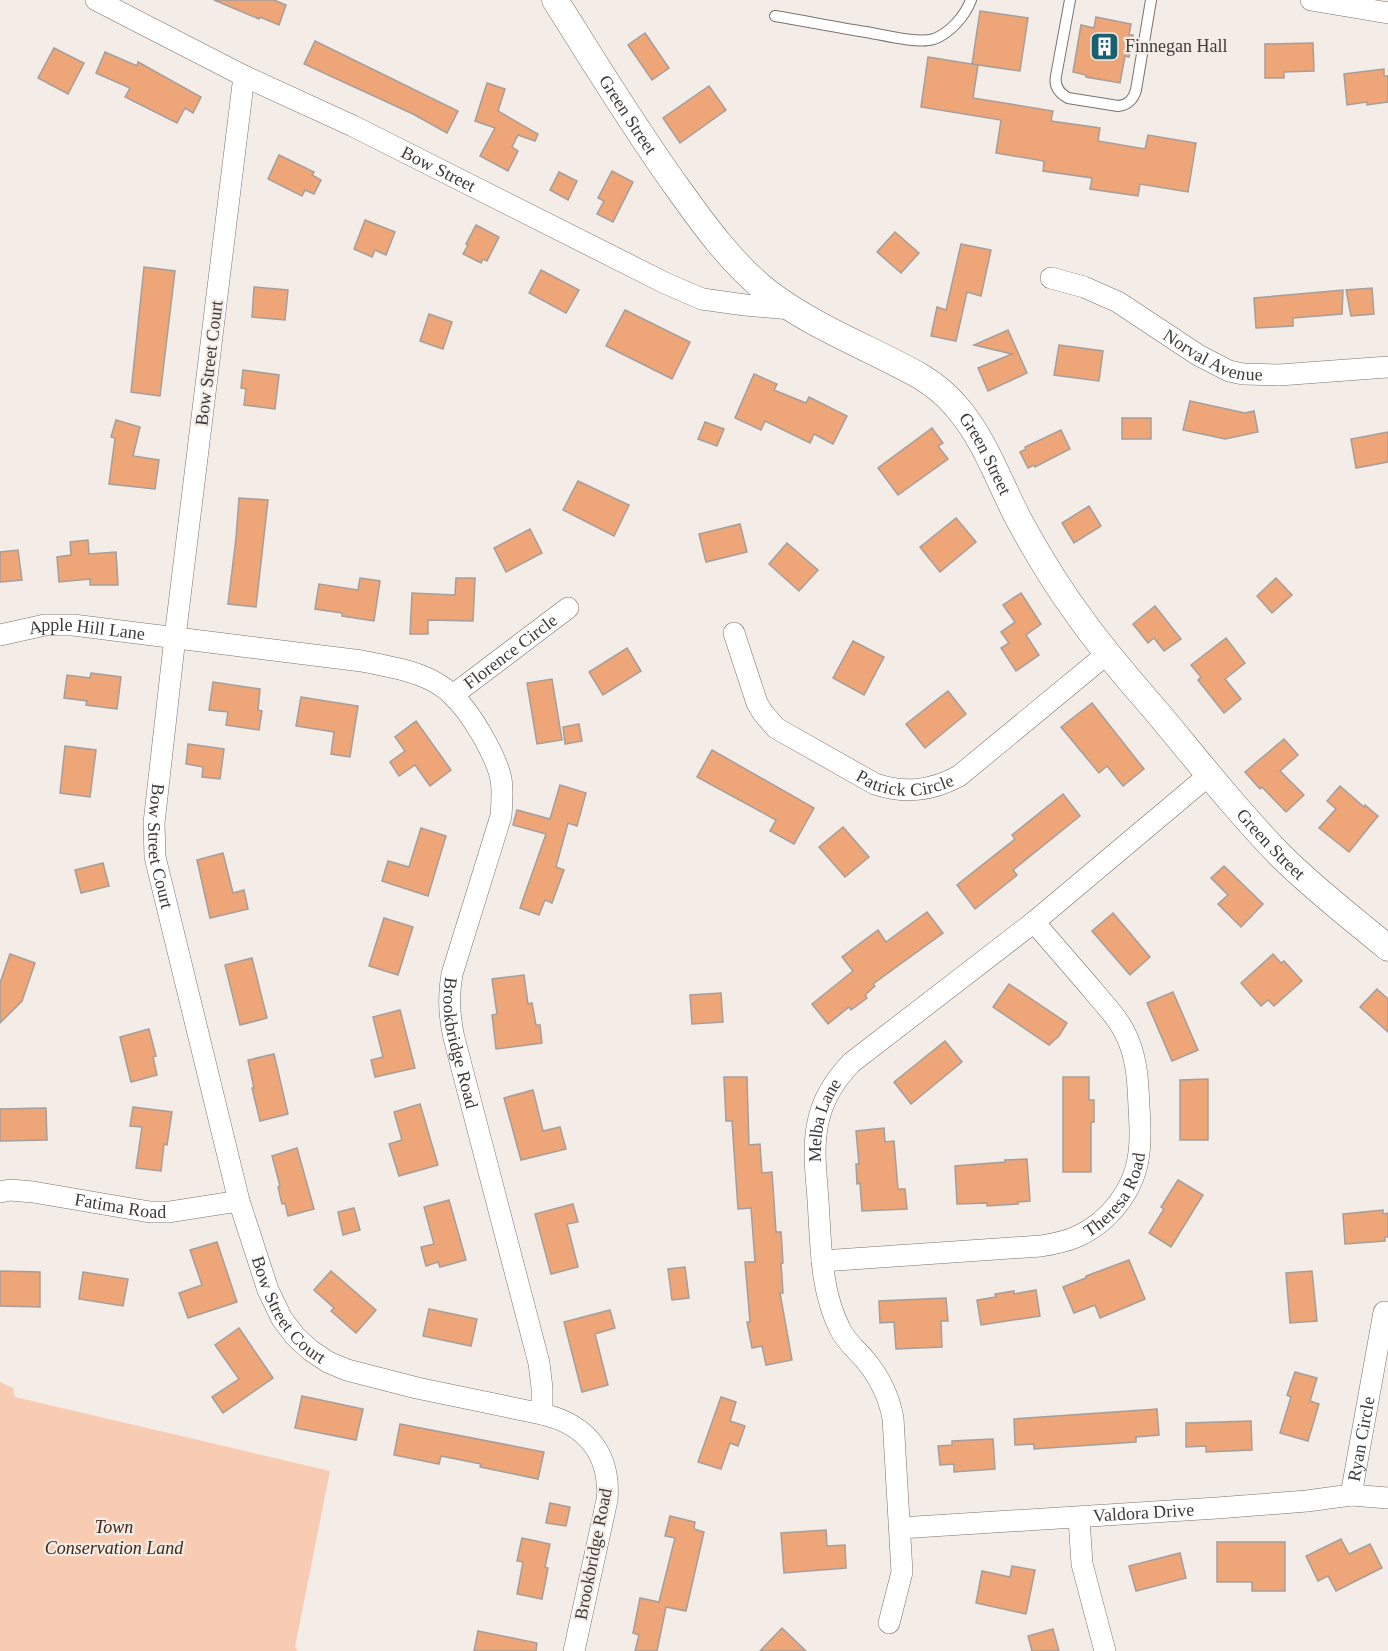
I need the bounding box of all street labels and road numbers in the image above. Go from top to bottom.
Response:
street label: Green Street [595,71,661,158]
street label: Bow Street [398,142,479,196]
street label: Bow Street Court [191,299,227,427]
street label: Norval Avenue [1160,325,1263,385]
street label: Green Street [955,409,1015,498]
street label: Florence Circle [460,610,561,693]
street label: Apple Hill Lane [27,615,146,644]
street label: Patrick Circle [853,766,957,800]
street label: Bow Street Court [144,783,177,910]
street label: Green Street [1232,805,1309,884]
street label: Brookbridge Road [440,976,482,1111]
street label: Melba Lane [805,1075,845,1162]
street label: Theresa Road [1080,1151,1149,1241]
street label: Fatima Road [73,1189,166,1222]
street label: Bow Street Court [248,1253,330,1368]
street label: Ryan Circle [1344,1395,1379,1483]
street label: Brookbridge Road [570,1487,616,1621]
street label: Valdora Drive [1092,1499,1195,1526]

